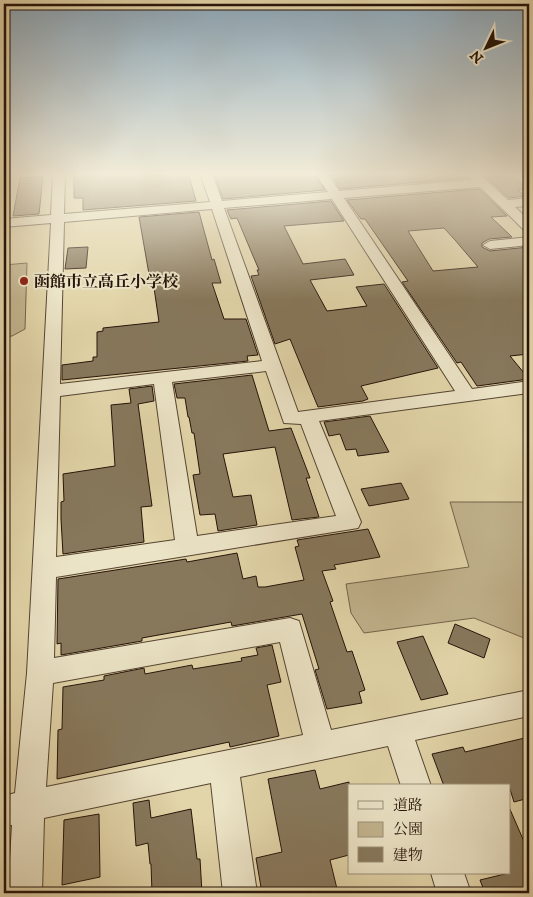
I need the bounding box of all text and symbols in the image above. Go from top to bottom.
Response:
north arrow [460,22,510,72]
text: N [466,45,488,67]
place label: 函館市立高丘小学校 [34,272,179,292]
marker: 函館市立高丘小学校 [18,275,30,287]
legend [348,784,510,874]
text: 道路 [393,796,423,815]
text: 公園 [393,820,423,839]
text: 建物 [393,846,423,865]

